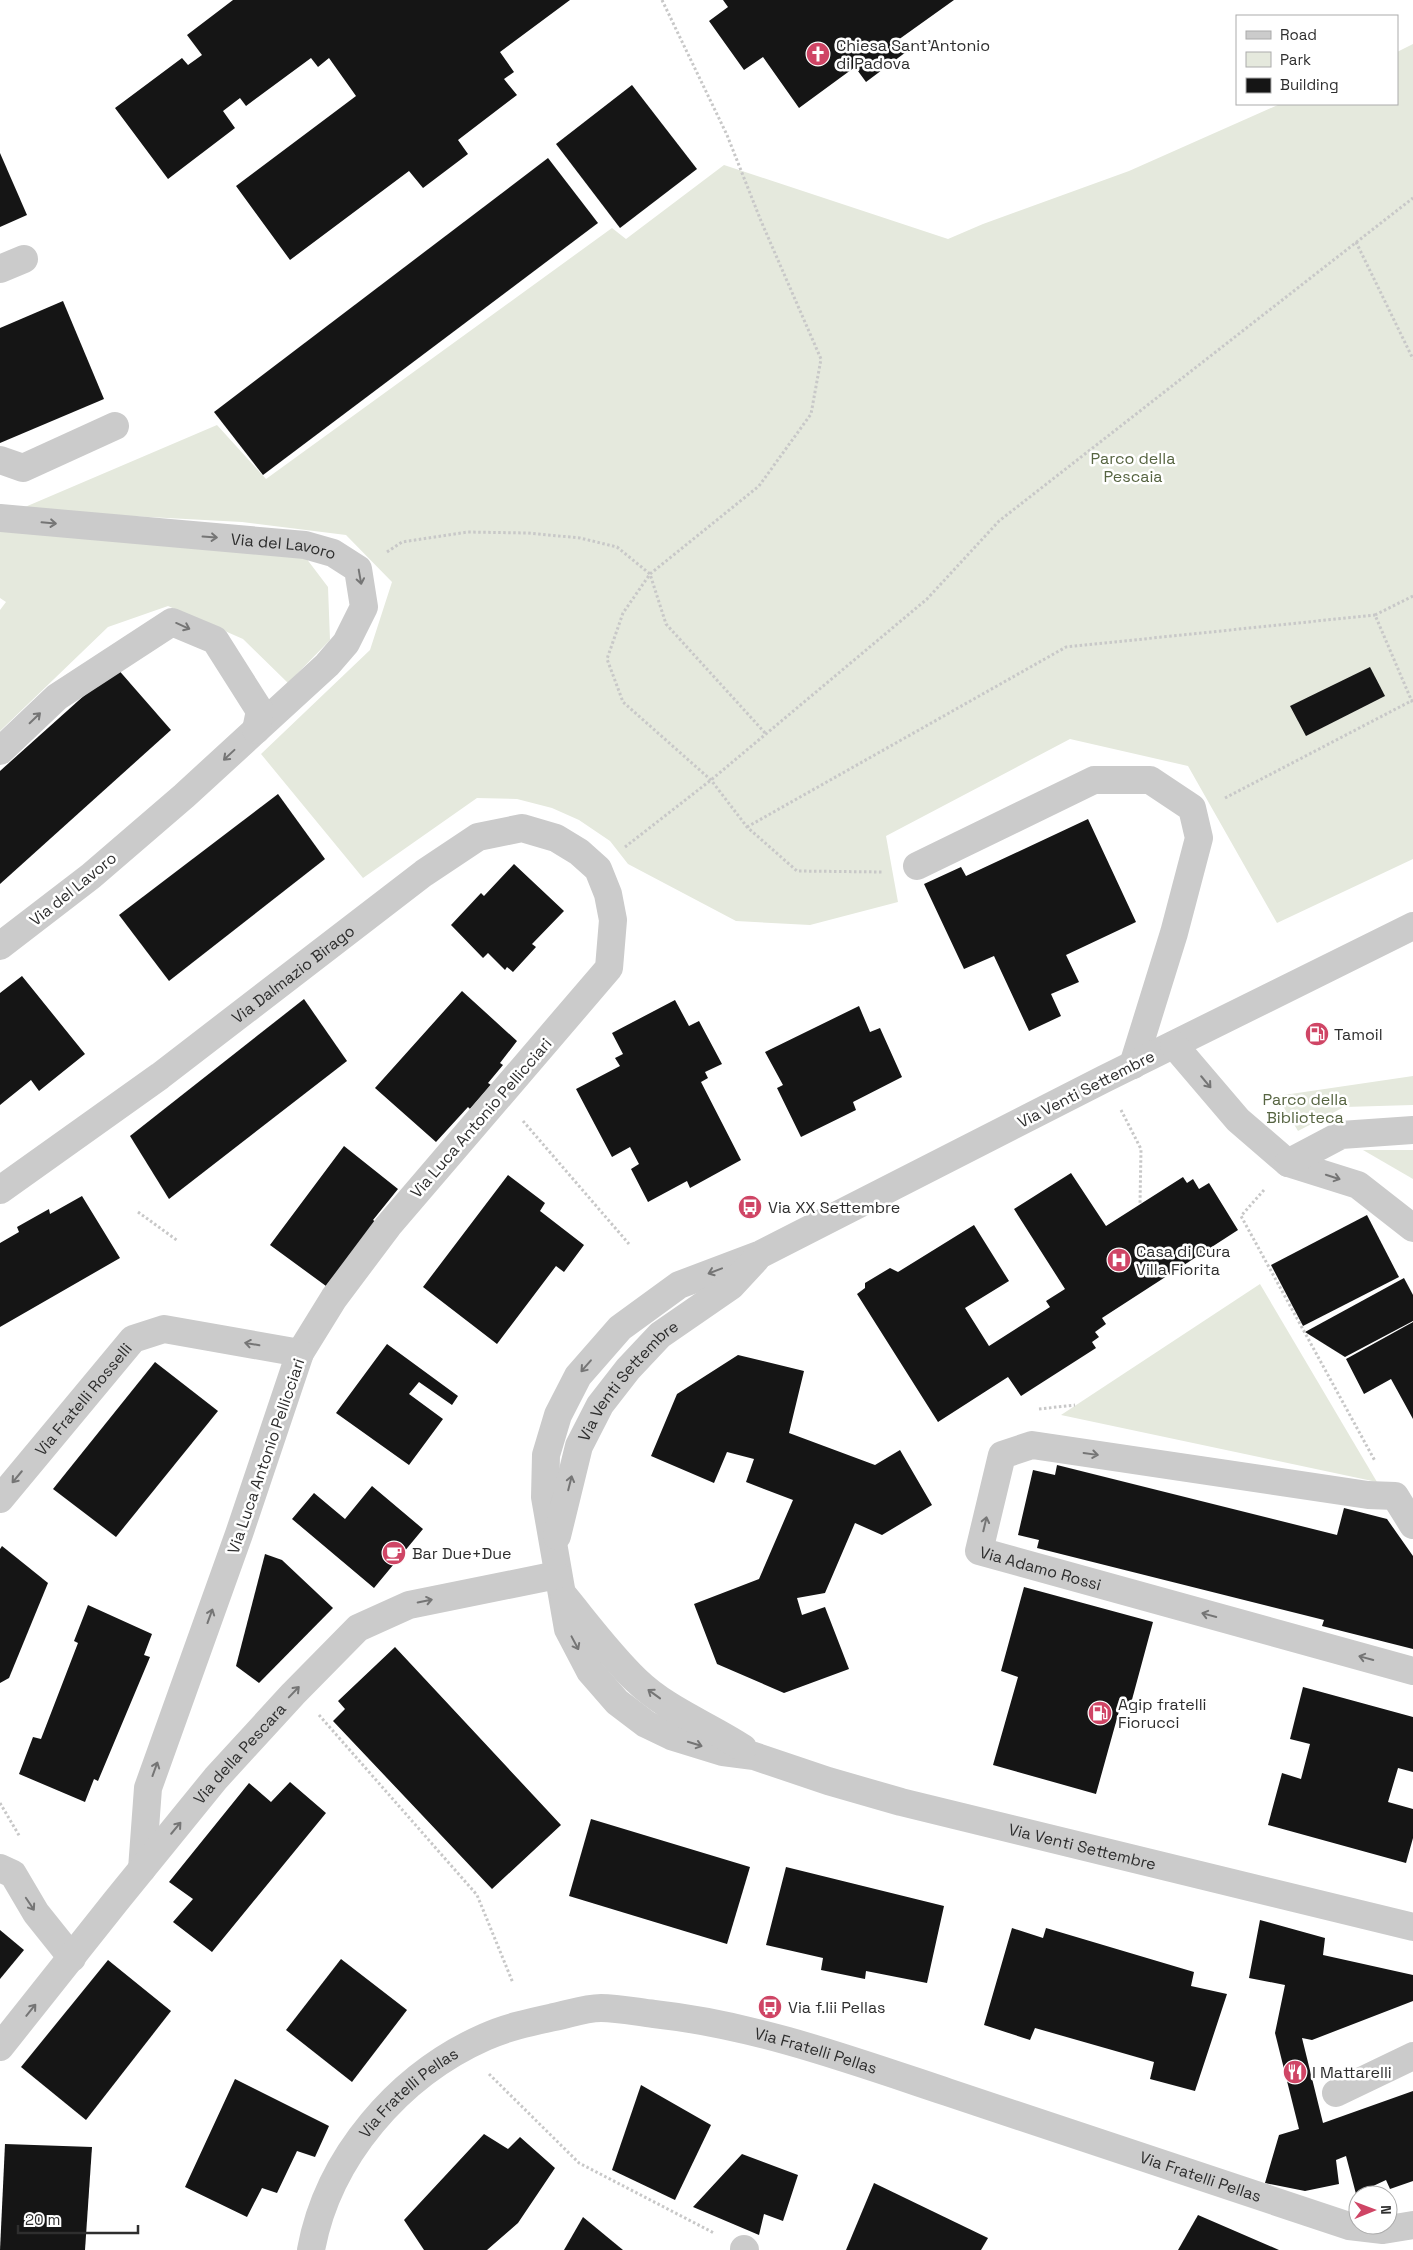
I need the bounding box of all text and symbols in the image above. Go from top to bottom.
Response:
legend [1236,15,1398,105]
text: Road [1280,25,1317,44]
place label: Chiesa Sant'Antonio di Padova [836,35,990,74]
church icon: Chiesa Sant'Antonio di Padova [805,41,831,67]
text: Park [1280,50,1311,69]
text: Building [1280,75,1339,94]
park label: Parco della Pescaia [1091,448,1175,487]
one-way arrow [40,518,56,527]
street label: Via del Lavoro [230,528,339,564]
one-way arrow [202,532,218,542]
one-way arrow [355,569,365,585]
one-way arrow [175,622,190,632]
one-way arrow [29,712,42,724]
one-way arrow [223,749,235,761]
street label: Via del Lavoro [25,847,121,931]
street label: Via Dalmazio Birago [227,920,358,1028]
fuel station icon: Tamoil [1304,1021,1330,1047]
place label: Tamoil [1334,1024,1383,1045]
street label: Via Luca Antonio Pellicciari [406,1034,556,1202]
street label: Via Venti Settembre [1014,1045,1158,1133]
one-way arrow [1200,1075,1211,1088]
park label: Parco della Biblioteca [1263,1089,1347,1128]
one-way arrow [1324,1173,1340,1183]
bus stop icon: Via XX Settembre [737,1194,763,1220]
place label: Via XX Settembre [768,1197,900,1218]
place label: Casa di Cura Villa Fiorita [1136,1241,1230,1280]
hospital icon: Casa di Cura Villa Fiorita [1106,1247,1132,1273]
one-way arrow [708,1267,723,1276]
street label: Via Venti Settembre [573,1315,682,1445]
street label: Via Fratelli Rosselli [30,1338,136,1460]
one-way arrow [245,1339,261,1349]
street label: Via Luca Antonio Pellicciari [223,1355,309,1557]
one-way arrow [581,1360,592,1373]
one-way arrow [1082,1449,1098,1459]
one-way arrow [12,1471,23,1484]
one-way arrow [566,1476,575,1492]
one-way arrow [981,1516,990,1532]
cafe icon: Bar Due+Due [381,1540,407,1566]
street label: Via Adamo Rossi [977,1541,1104,1595]
place label: Bar Due+Due [412,1543,512,1564]
one-way arrow [416,1596,432,1605]
one-way arrow [206,1609,215,1624]
one-way arrow [1202,1610,1218,1619]
one-way arrow [570,1635,580,1650]
one-way arrow [1358,1653,1374,1663]
one-way arrow [288,1686,300,1699]
one-way arrow [648,1688,661,1699]
place label: Agip fratelli Fiorucci [1118,1694,1207,1733]
street label: Via della Pescara [189,1698,290,1808]
fuel station icon: Agip fratelli Fiorucci [1087,1700,1113,1726]
one-way arrow [687,1740,703,1749]
one-way arrow [151,1762,160,1777]
street label: Via Venti Settembre [1006,1818,1158,1874]
one-way arrow [170,1821,181,1834]
one-way arrow [25,1897,35,1911]
bus stop icon: Via f.lii Pellas [757,1994,783,2020]
place label: Via f.lii Pellas [788,1997,885,2018]
one-way arrow [25,2003,37,2016]
street label: Via Fratelli Pellas [752,2022,880,2078]
street label: Via Fratelli Pellas [354,2043,462,2142]
restaurant icon: I Mattarelli [1282,2059,1308,2085]
place label: I Mattarelli [1312,2062,1392,2083]
street label: Via Fratelli Pellas [1137,2146,1264,2206]
north arrow [1348,2185,1398,2235]
scale bar [18,2202,138,2234]
text: N [1377,2205,1395,2215]
text: 20 m [25,2210,60,2229]

